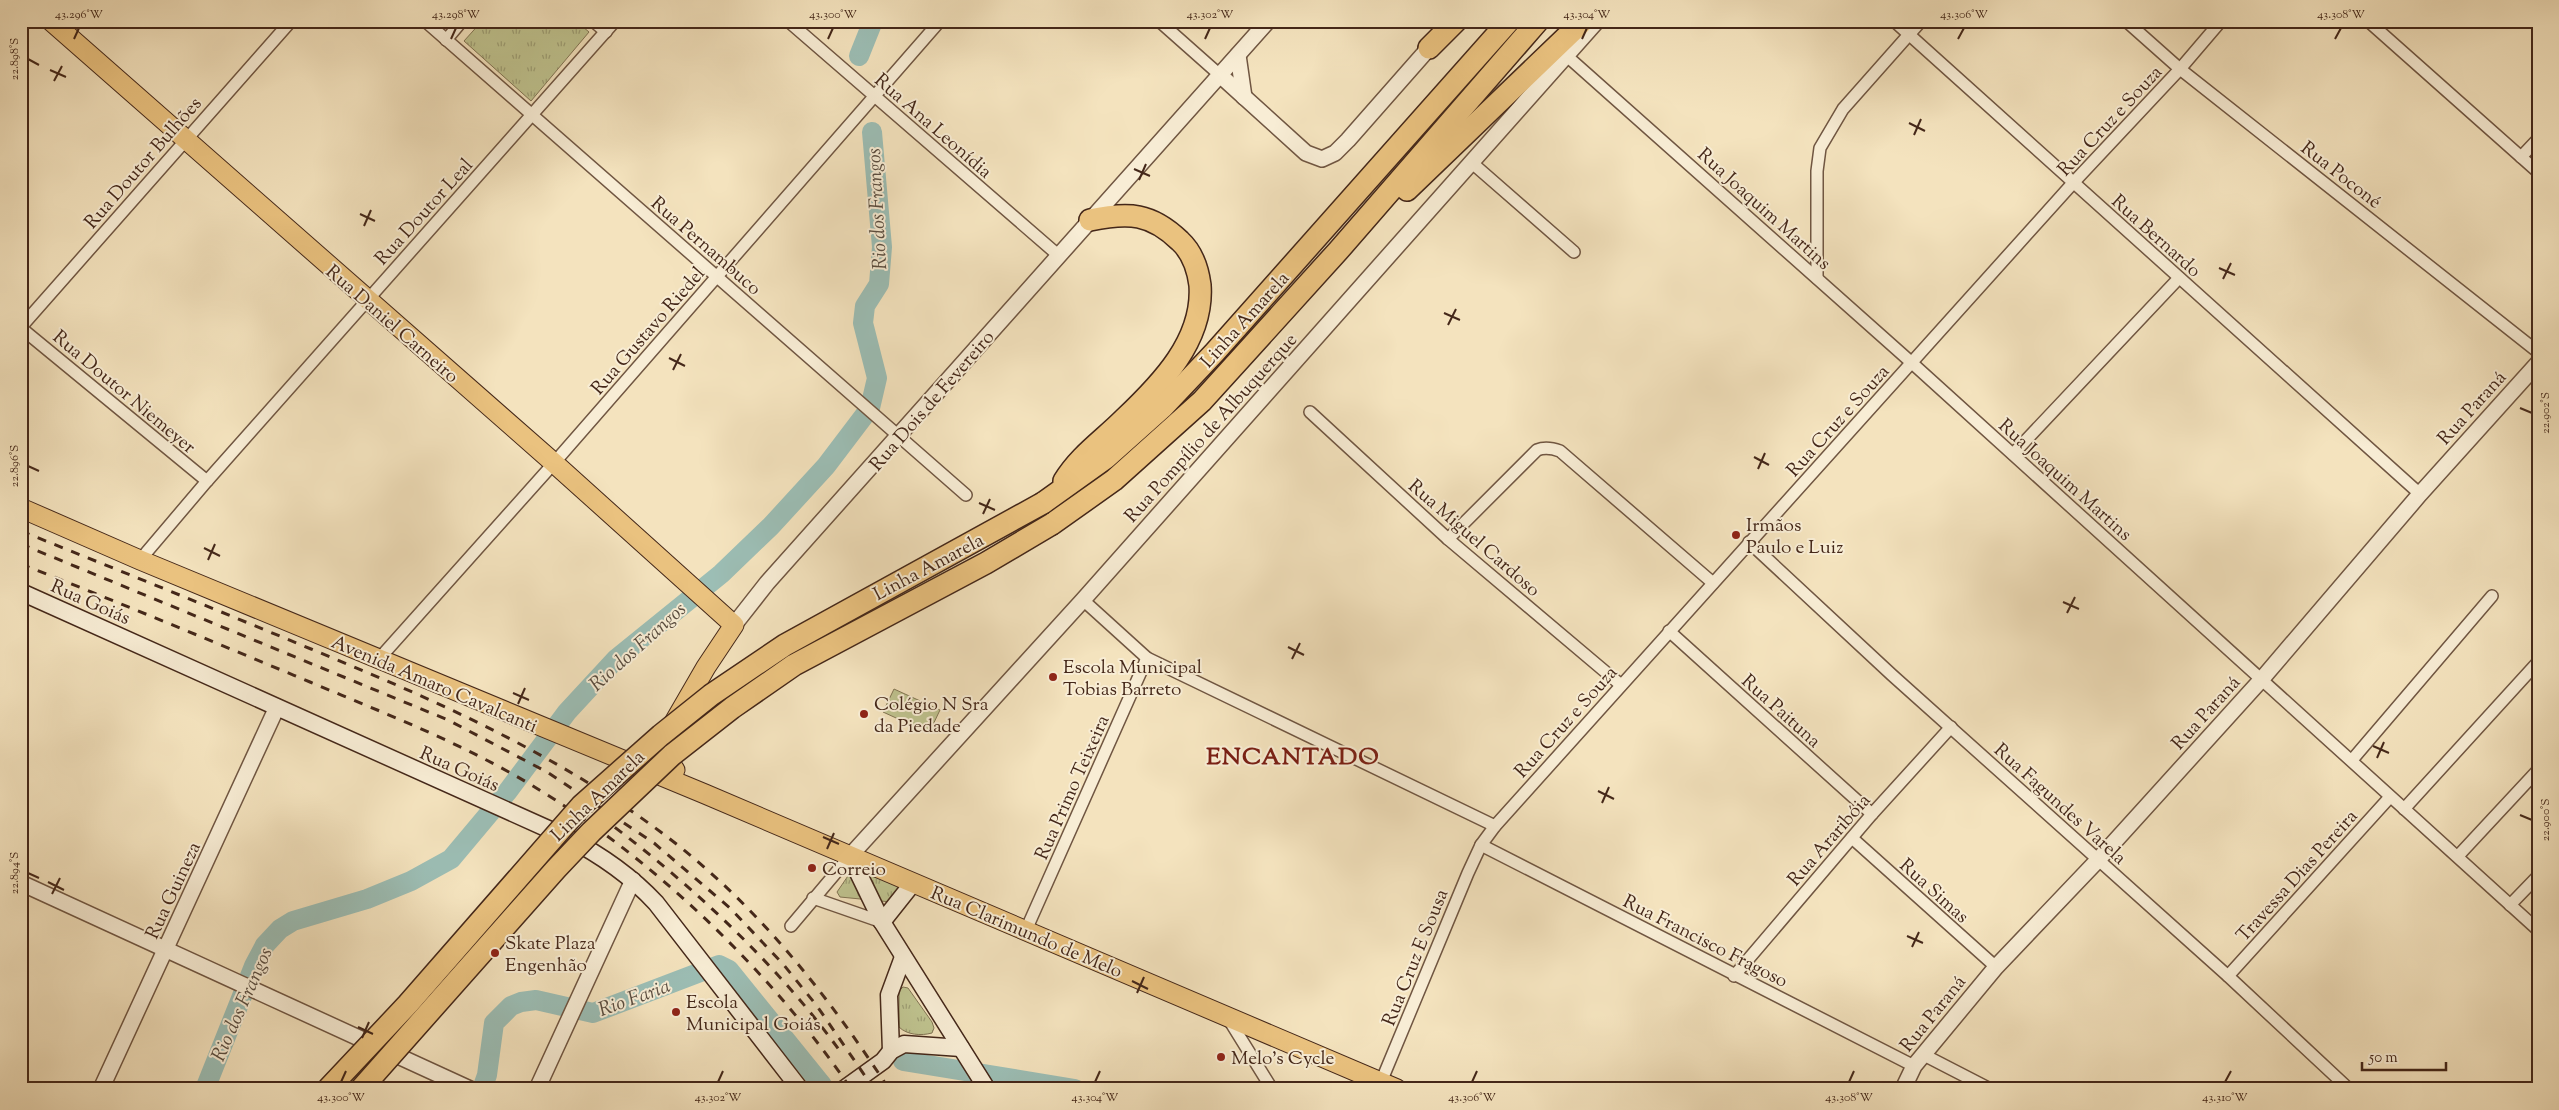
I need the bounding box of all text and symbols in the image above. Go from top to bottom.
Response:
text: 43.296°W [55,6,104,24]
text: 43.298°W [432,6,481,24]
text: 43.300°W [809,6,857,24]
text: 43.302°W [1187,6,1234,24]
text: 43.304°W [1564,6,1611,24]
text: 43.306°W [1940,6,1988,24]
text: 43.308°W [2317,6,2365,24]
text: 22.898°S [6,38,24,80]
street label: Rua Cruz e Souza [2052,60,2170,183]
street label: Rua Ana Leonídia [867,68,997,186]
street label: Rua Doutor Bulhões [79,92,209,236]
street label: Rua Poconé [2294,136,2387,216]
street label: Rua Joaquim Martins [1691,142,1836,277]
water label: Rio dos Frangos [861,147,896,270]
street label: Rua Doutor Leal [369,153,480,272]
street label: Rua Bernardo [2104,189,2206,285]
street label: Rua Pernambuco [644,191,767,303]
street label: Rua Daniel Carneiro [319,259,464,390]
street label: Rua Gustavo Riedel [586,262,712,402]
street label: Linha Amarela [1195,266,1297,375]
street label: Rua Doutor Niemeyer [46,325,201,461]
street label: Rua Dois de Fevereiro [864,325,1002,478]
street label: Rua Pompílio de Albuquerque [1119,328,1305,529]
street label: Rua Cruz e Souza [1781,359,1897,484]
street label: Rua Paraná [2432,365,2514,452]
text: 22.902°S [2537,392,2555,434]
street label: Rua Joaquim Martins [1992,413,2137,548]
text: 22.896°S [6,445,24,487]
street label: Rua Miguel Cardoso [1401,474,1545,604]
place label: Irmãos Paulo e Luiz [1746,513,1843,562]
street label: Linha Amarela [869,528,989,609]
marker: Irmãos Paulo e Luiz [1730,529,1742,541]
street label: Rua Goiás [46,574,134,633]
water label: Rio dos Frangos [584,596,694,699]
street label: Avenida Amaro Cavalcanti [327,630,541,741]
place label: Escola Municipal Tobias Barreto [1063,655,1202,704]
street label: Rua Cruz e Souza [1509,660,1625,785]
street label: Rua Paituna [1735,669,1826,755]
street label: Rua Paraná [2166,670,2248,757]
marker: Escola Municipal Tobias Barreto [1047,671,1059,683]
place label: Colégio N Sra da Piedade [874,692,989,741]
marker: Colégio N Sra da Piedade [858,708,870,720]
street label: Rua Primo Teixeira [1029,711,1117,865]
street label: Rua Fagundes Varela [1987,738,2132,872]
street label: Rua Goiás [415,741,503,800]
district label: ENCANTADO [1206,741,1380,775]
street label: Linha Amarela [546,745,652,849]
street label: Rua Araribóia [1782,788,1878,893]
text: 22.900°S [2537,799,2555,841]
street label: Travessa Dias Pereira [2231,804,2365,949]
street label: Rua Guineza [140,838,209,944]
text: 22.894°S [6,852,24,894]
street label: Rua Simas [1893,853,1974,931]
place label: Correio [822,857,886,884]
marker: Correio [806,862,818,874]
street label: Rua Clarimundo de Melo [926,881,1126,986]
street label: Rua Cruz E Sousa [1377,885,1456,1030]
street label: Rua Francisco Fragoso [1618,889,1792,996]
place label: Skate Plaza Engenhão [505,931,596,980]
water label: Rio dos Frangos [205,943,281,1067]
marker: Skate Plaza Engenhão [489,947,501,959]
street label: Rua Paraná [1895,970,1973,1059]
water label: Rio Faria [595,973,675,1026]
place label: Escola Municipal Goiás [686,990,821,1039]
marker: Escola Municipal Goiás [670,1006,682,1018]
scale bar [2362,1040,2445,1072]
place label: Melo's Cycle [1231,1046,1335,1073]
text: 50 m [2368,1048,2398,1069]
marker: Melo's Cycle [1215,1051,1227,1063]
text: 43.300°W [317,1089,365,1107]
text: 43.302°W [695,1089,742,1107]
text: 43.304°W [1072,1089,1119,1107]
text: 43.306°W [1448,1089,1496,1107]
text: 43.308°W [1825,1089,1873,1107]
text: 43.310°W [2202,1089,2248,1107]

